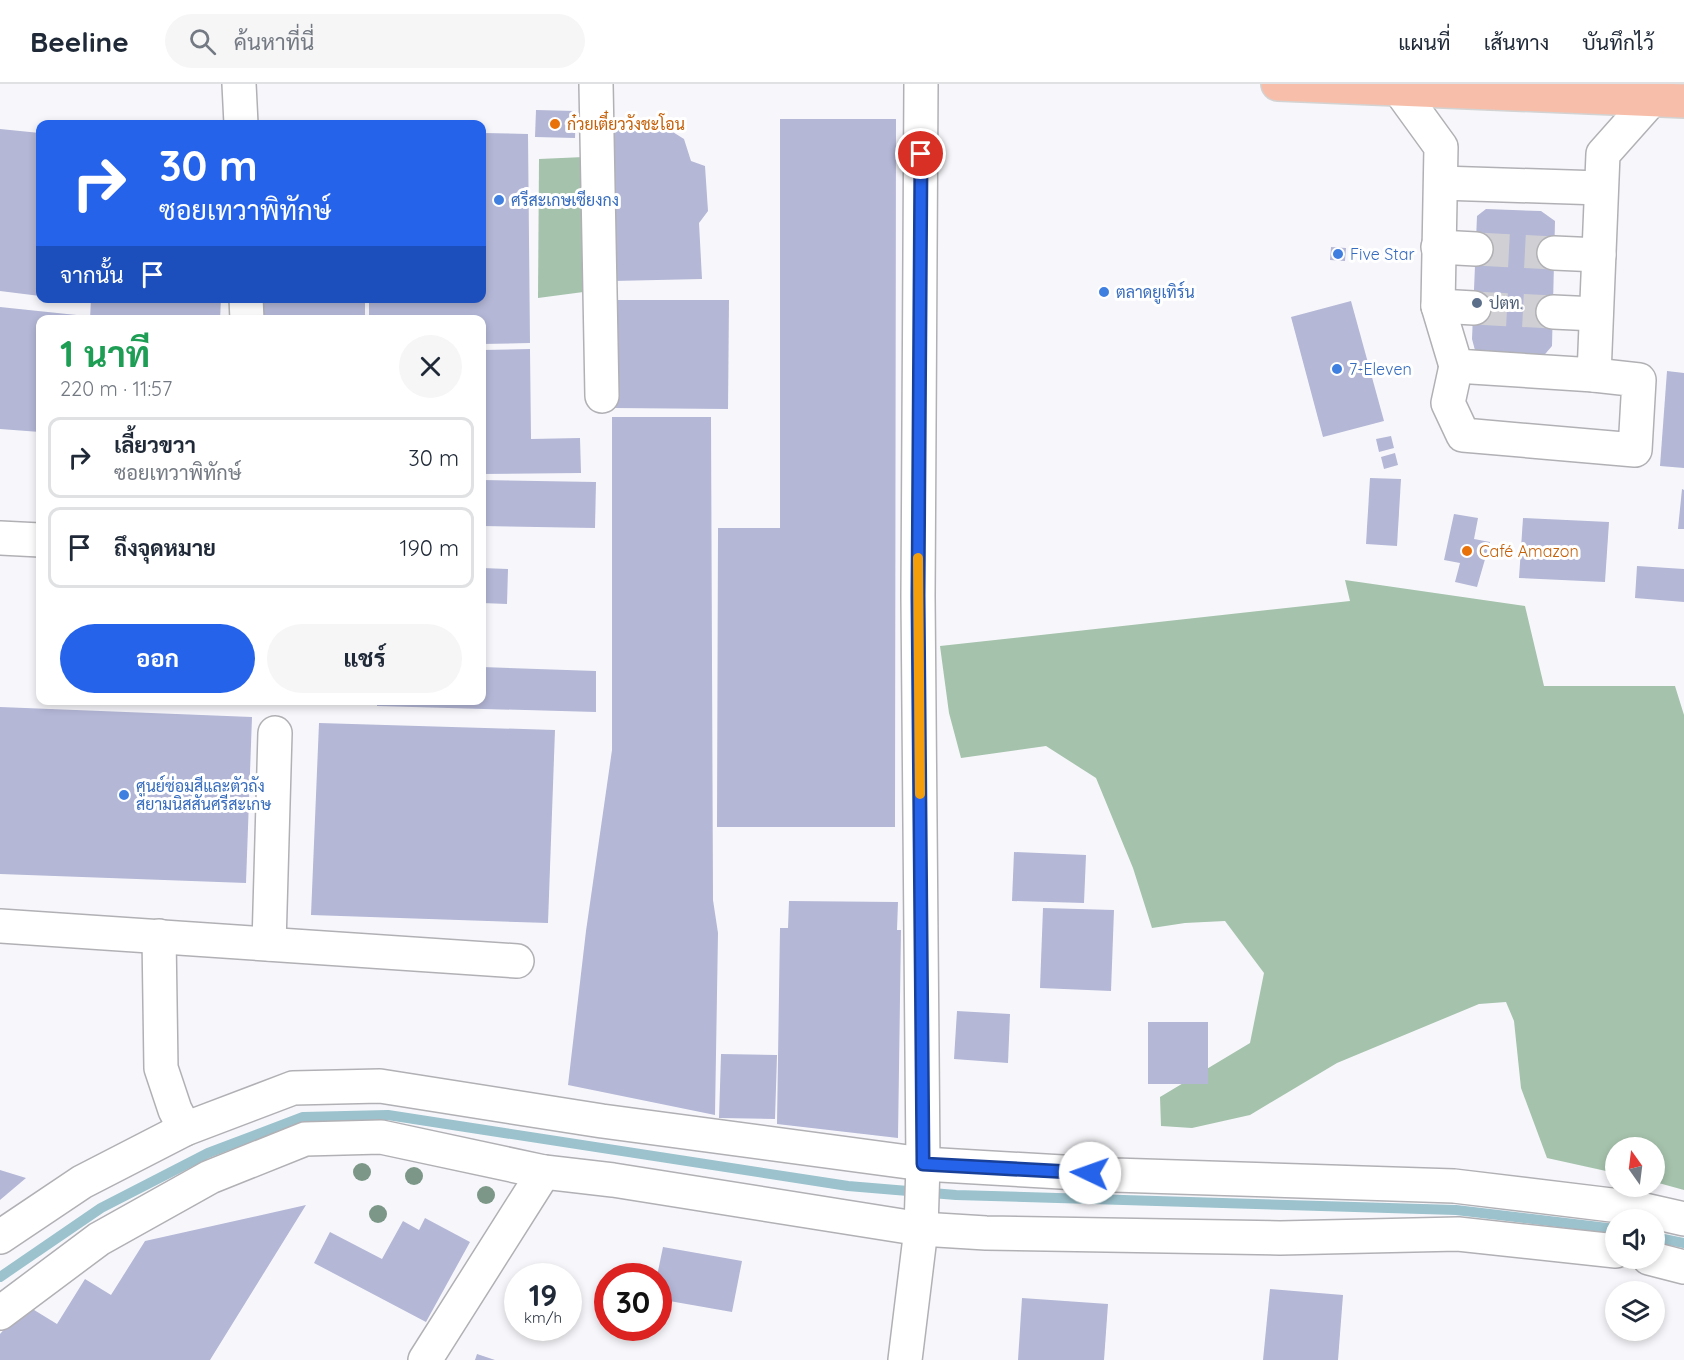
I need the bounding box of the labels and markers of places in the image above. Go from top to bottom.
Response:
place label: ก๋วยเตี๋ยววังชะโอน [567,110,685,134]
marker: ก๋วยเตี๋ยววังชะโอน [548,117,562,131]
pin [895,128,946,179]
place label: ศรีสะเกษเซียงกง [511,189,619,210]
marker: ศรีสะเกษเซียงกง [492,193,506,207]
place label: Five Star [1350,244,1415,264]
marker: Five Star [1331,247,1345,261]
place label: ตลาดยูเทิร์น [1116,280,1195,304]
marker: ตลาดยูเทิร์น [1097,285,1111,299]
place label: ปตท. [1489,293,1523,313]
marker: ปตท. [1470,296,1484,310]
place label: 7-Eleven [1349,359,1412,379]
marker: 7-Eleven [1330,362,1344,376]
place label: Café Amazon [1479,541,1579,561]
marker: Café Amazon [1460,544,1474,558]
place label: ศูนย์ซ่อมสีและตัวถัง สยามนิสสันศรีสะเกษ [136,774,271,814]
marker: ศูนย์ซ่อมสีและตัวถัง สยามนิสสันศรีสะเกษ [117,788,131,802]

